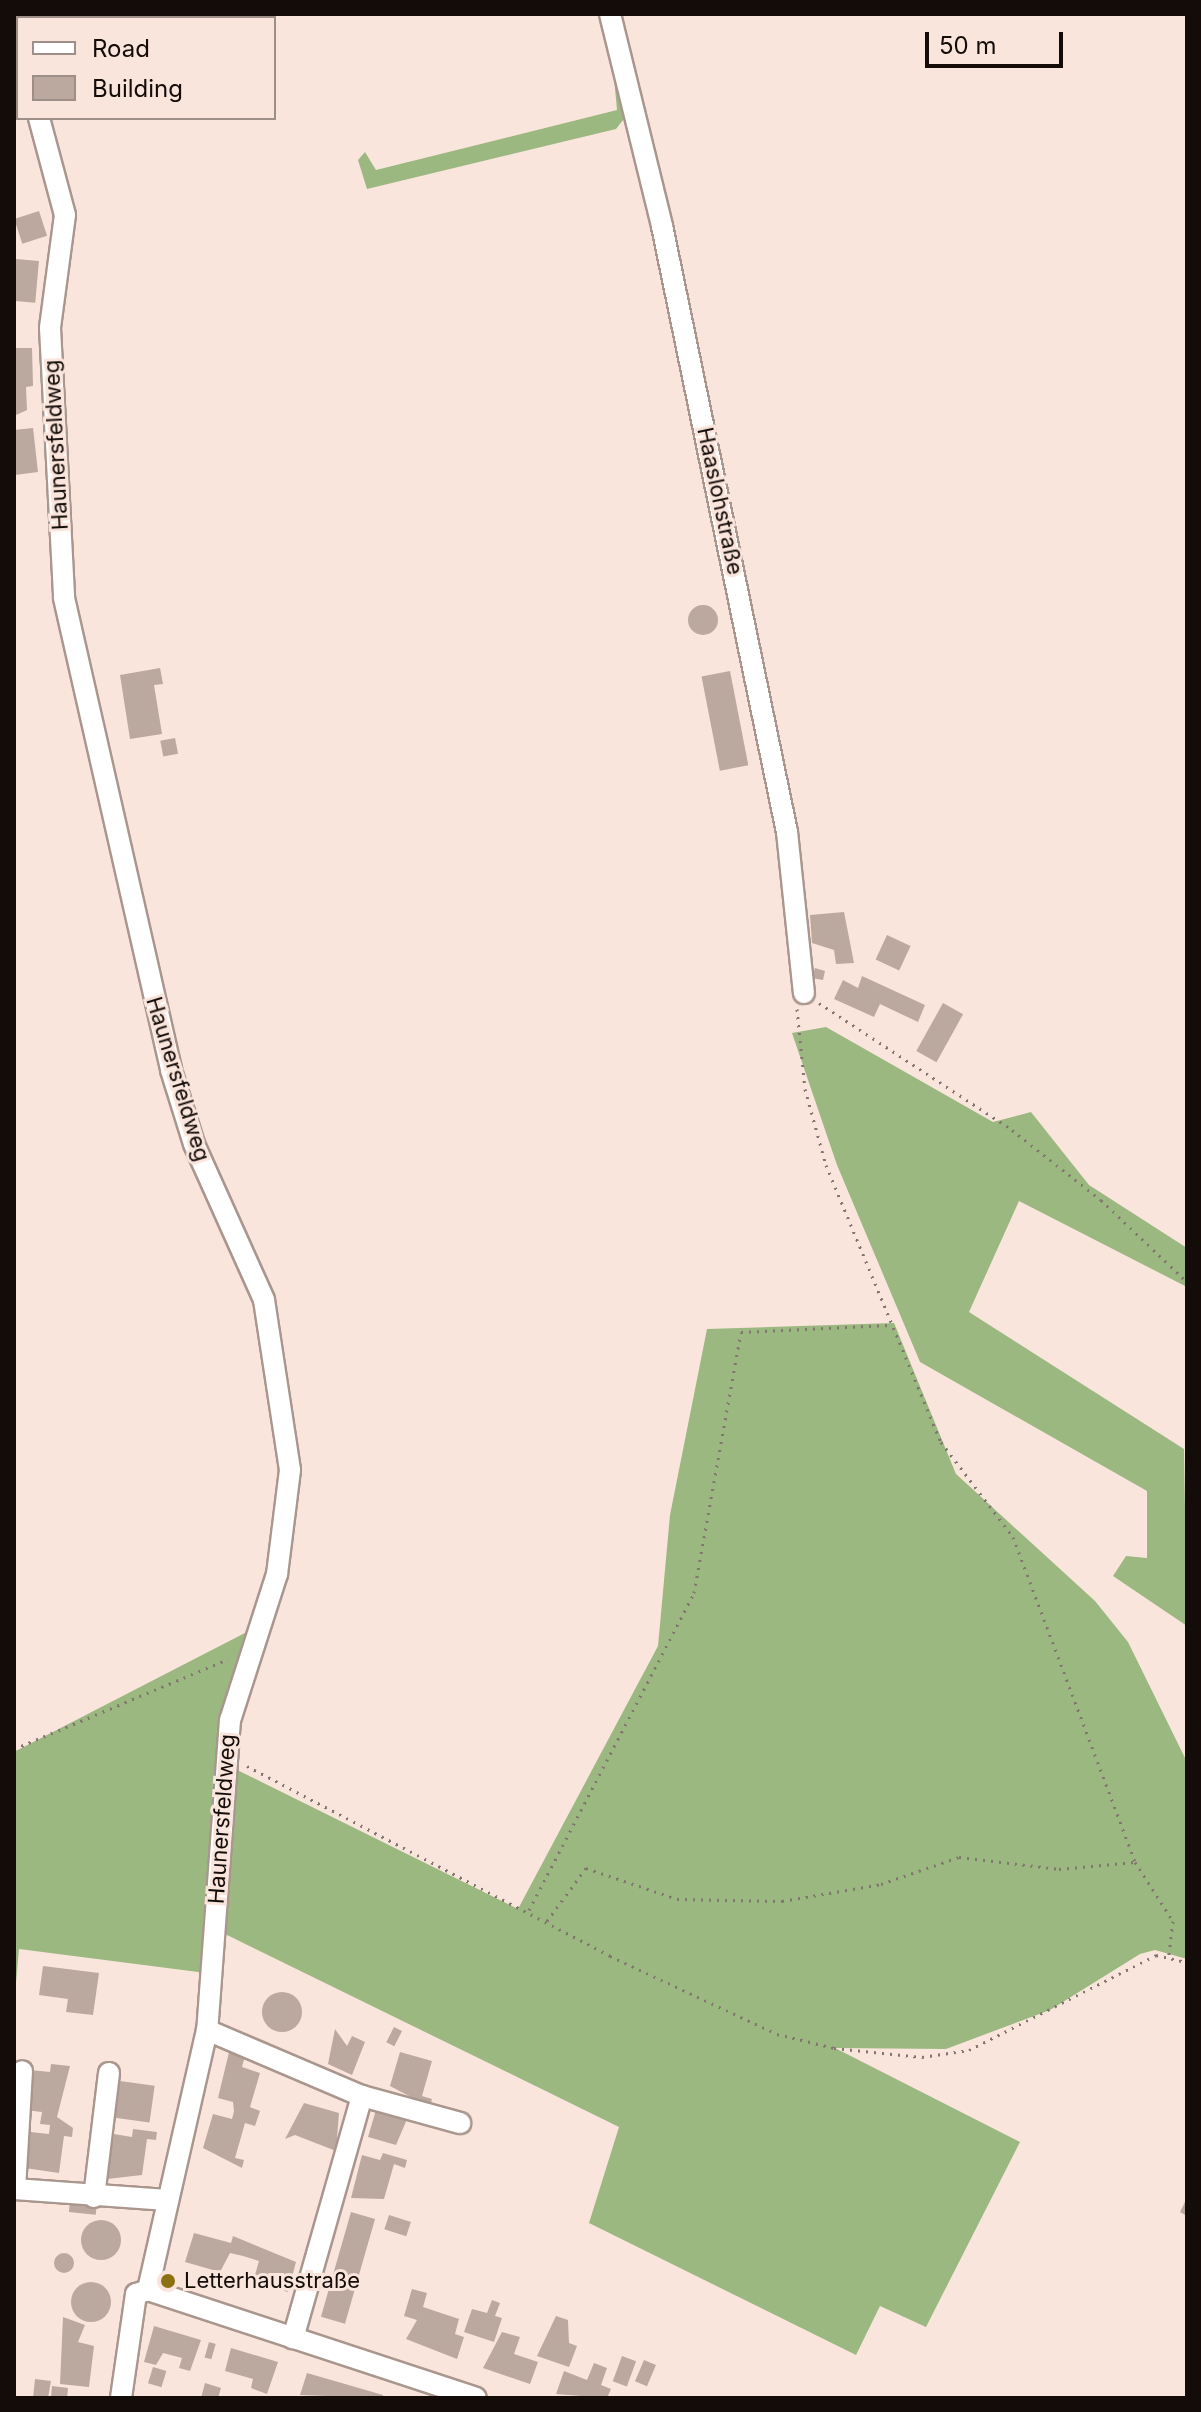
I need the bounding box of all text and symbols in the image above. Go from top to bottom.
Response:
legend [16,16,276,120]
scale bar [929,16,1067,66]
text: 50 m [939,31,997,60]
text: Road [92,34,150,63]
text: Building [92,74,183,103]
street label: Haunersfeldweg [38,359,74,531]
street label: Haaslohstraße [691,425,749,577]
street label: Haunersfeldweg [140,994,216,1164]
street label: Haunersfeldweg [203,1733,241,1905]
place label: Letterhausstraße [184,2268,360,2294]
marker: Letterhausstraße [159,2272,177,2290]

